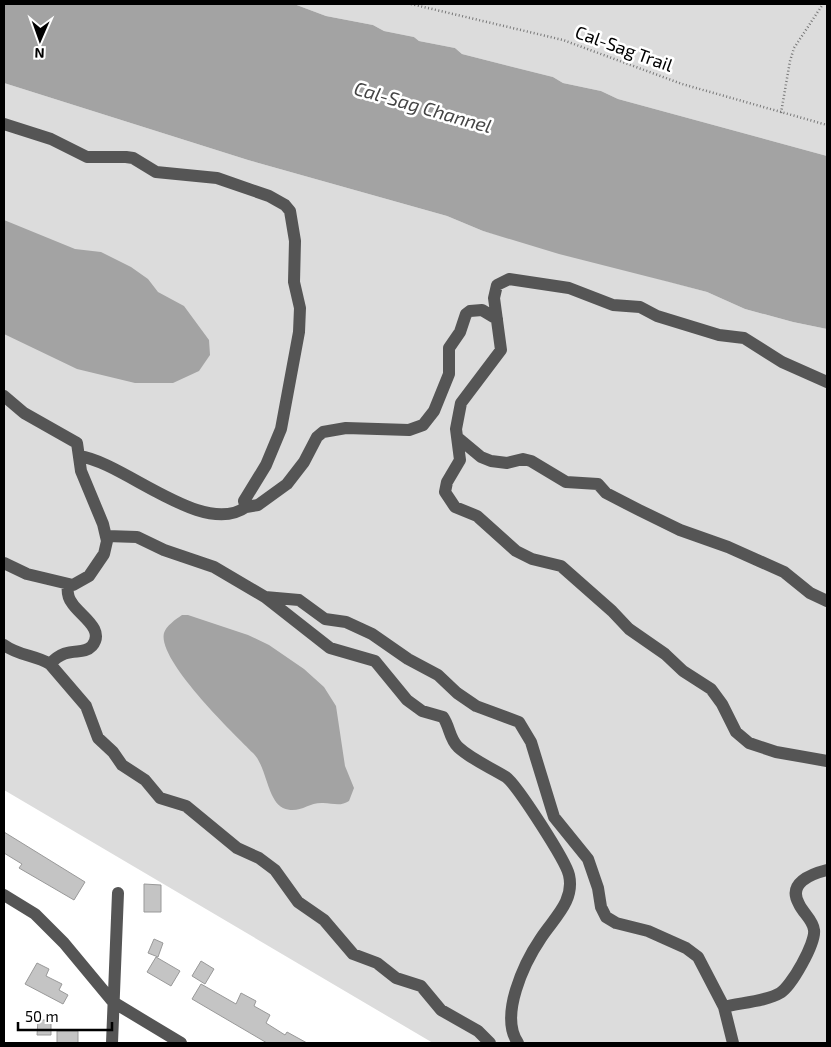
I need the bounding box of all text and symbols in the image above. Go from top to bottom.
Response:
north arrow [15,15,65,65]
street label: Cal-Sag Trail [572,20,677,76]
text: N [34,45,45,62]
water label: Cal-Sag Channel [352,76,495,137]
scale bar [18,1000,111,1032]
text: 50 m [25,1007,59,1025]

